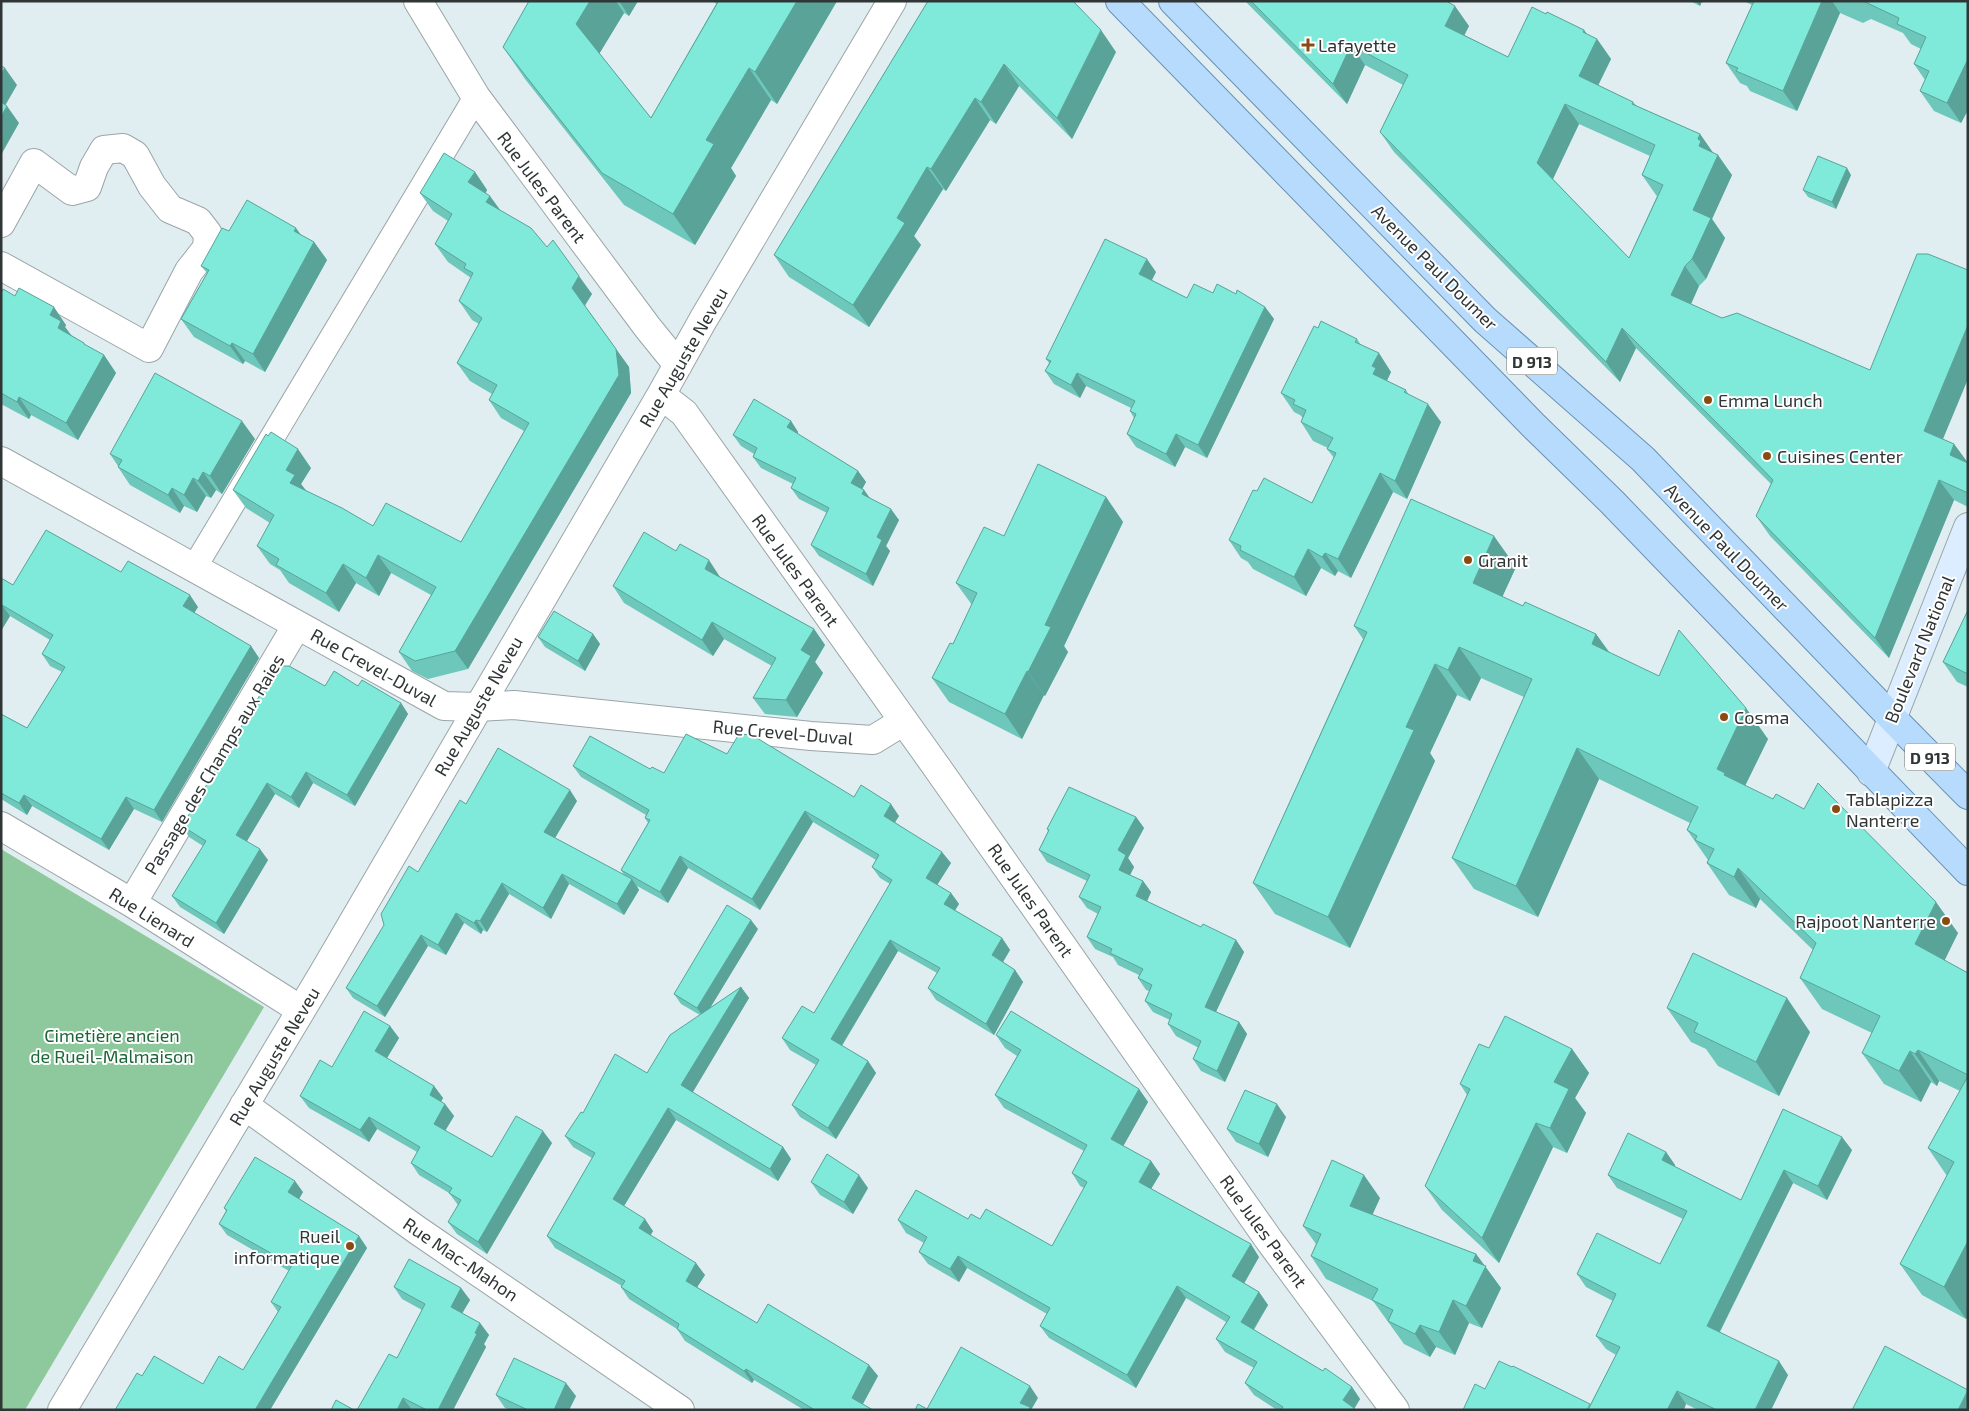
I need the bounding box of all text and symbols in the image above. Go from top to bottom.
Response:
place label: Lafayette [1318,34,1396,56]
marker: Lafayette [1302,39,1314,51]
street label: Rue Jules Parent [493,127,591,247]
street label: Avenue Paul Doumer [1367,199,1503,335]
street label: Rue Auguste Neveu [634,283,732,431]
road number: D 913 [1507,348,1557,374]
place label: Emma Lunch [1718,389,1823,411]
marker: Emma Lunch [1702,394,1714,406]
place label: Cuisines Center [1777,445,1903,467]
marker: Cuisines Center [1761,450,1773,462]
street label: Avenue Paul Doumer [1660,479,1794,615]
street label: Rue Jules Parent [748,509,844,631]
place label: Granit [1478,549,1528,571]
marker: Granit [1462,554,1474,566]
street label: Boulevard National [1879,571,1959,726]
street label: Rue Crevel-Duval [307,623,442,711]
street label: Rue Auguste Neveu [429,632,527,780]
street label: Passage des Champs aux Raies [139,650,289,878]
place label: Cosma [1734,706,1789,728]
marker: Cosma [1718,711,1730,723]
street label: Rue Crevel-Duval [712,715,855,749]
road number: D 913 [1905,744,1955,770]
place label: Tablapizza Nanterre [1846,788,1933,831]
marker: Tablapizza Nanterre [1830,803,1842,815]
street label: Rue Jules Parent [984,839,1078,961]
street label: Rue Lienard [105,882,199,952]
place label: Rajpoot Nanterre [1795,910,1936,932]
marker: Rajpoot Nanterre [1940,915,1952,927]
street label: Rue Auguste Neveu [224,983,324,1129]
park label: Cimetière ancien de Rueil-Malmaison [30,1024,194,1067]
street label: Rue Jules Parent [1216,1170,1312,1292]
street label: Rue Mac-Mahon [399,1212,523,1306]
place label: Rueil informatique [234,1225,341,1268]
marker: Rueil informatique [344,1240,356,1252]

